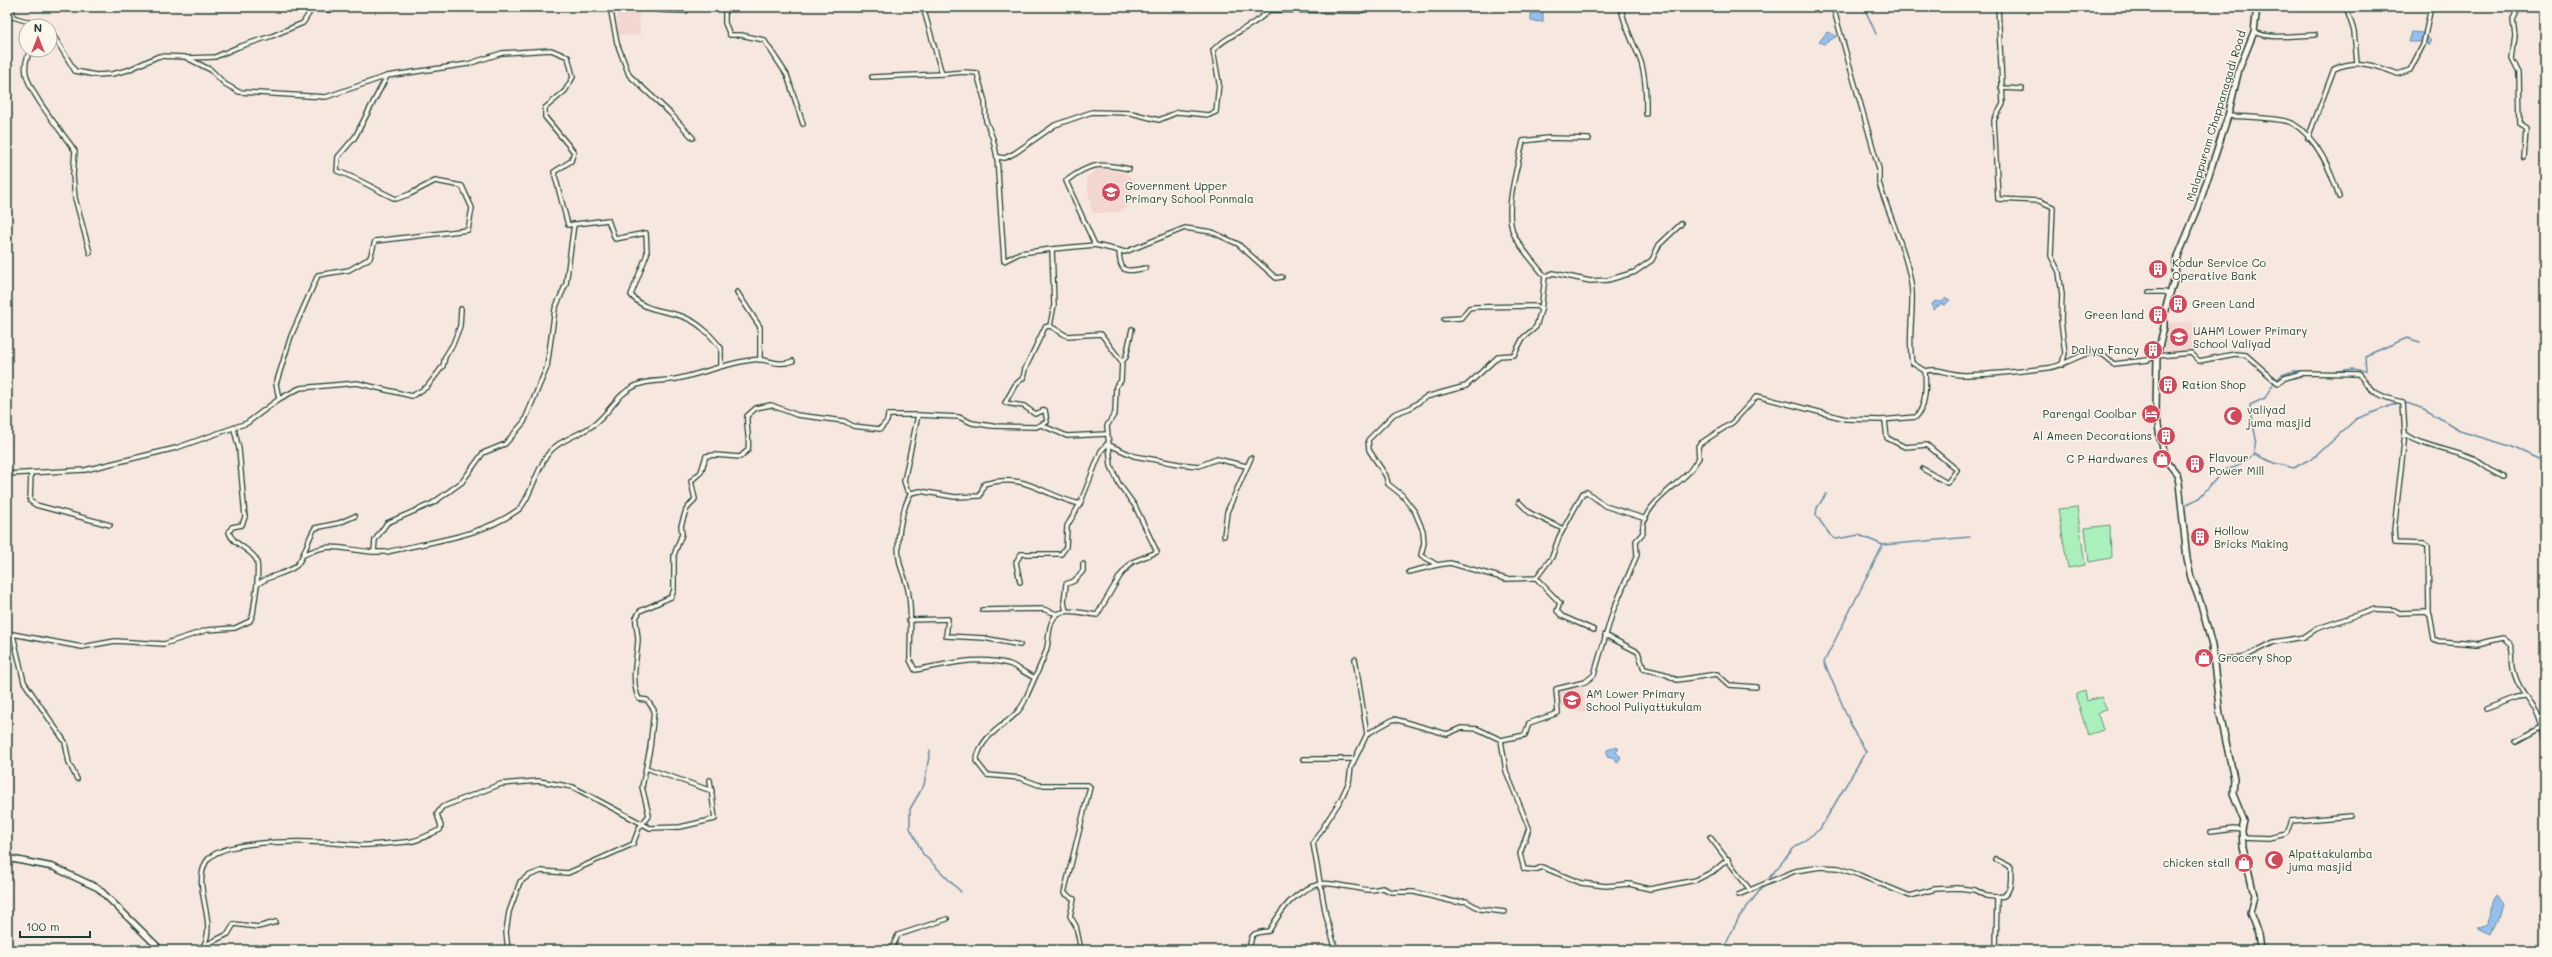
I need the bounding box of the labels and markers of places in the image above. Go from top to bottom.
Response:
place label: Government Upper Primary School Ponmala [1125,178,1254,206]
school or university icon: Government Upper Primary School Ponmala [1100,181,1122,203]
place label: Kodur Service Co Operative Bank [2172,255,2267,283]
building icon: Kodur Service Co Operative Bank [2147,258,2169,280]
building icon: Green Land [2167,293,2189,315]
place label: Green Land [2192,296,2255,311]
building icon: Green land [2147,304,2169,326]
place label: Green land [2084,307,2144,322]
place label: UAHM Lower Primary School Valiyad [2193,323,2308,351]
school or university icon: UAHM Lower Primary School Valiyad [2168,326,2190,348]
building icon: Daliya Fancy [2142,339,2164,361]
place label: Daliya Fancy [2071,342,2139,357]
building icon: Ration Shop [2157,374,2179,396]
place label: Ration Shop [2182,377,2246,392]
place label: valiyad juma masjid [2246,402,2311,430]
hotel icon: Parengal Coolbar [2140,403,2162,425]
mosque icon: valiyad juma masjid [2222,405,2244,427]
place label: Parengal Coolbar [2042,406,2137,421]
building icon: Al Ameen Decorations [2155,425,2177,447]
place label: Al Ameen Decorations [2033,428,2152,443]
shop icon: C P Hardwares [2151,448,2173,470]
place label: Flavour Power Mill [2209,450,2264,478]
place label: C P Hardwares [2066,451,2148,466]
building icon: Flavour Power Mill [2184,453,2206,475]
place label: Hollow Bricks Making [2214,523,2288,551]
building icon: Hollow Bricks Making [2189,526,2211,548]
shop icon: Grocery Shop [2193,647,2215,669]
place label: Grocery Shop [2218,650,2292,665]
place label: AM Lower Primary School Puliyattukulam [1586,686,1702,714]
school or university icon: AM Lower Primary School Puliyattukulam [1561,689,1583,711]
place label: Alpattakulamba juma masjid [2287,846,2373,874]
mosque icon: Alpattakulamba juma masjid [2263,849,2285,871]
shop icon: chicken stall [2233,852,2255,874]
place label: chicken stall [2163,855,2230,870]

